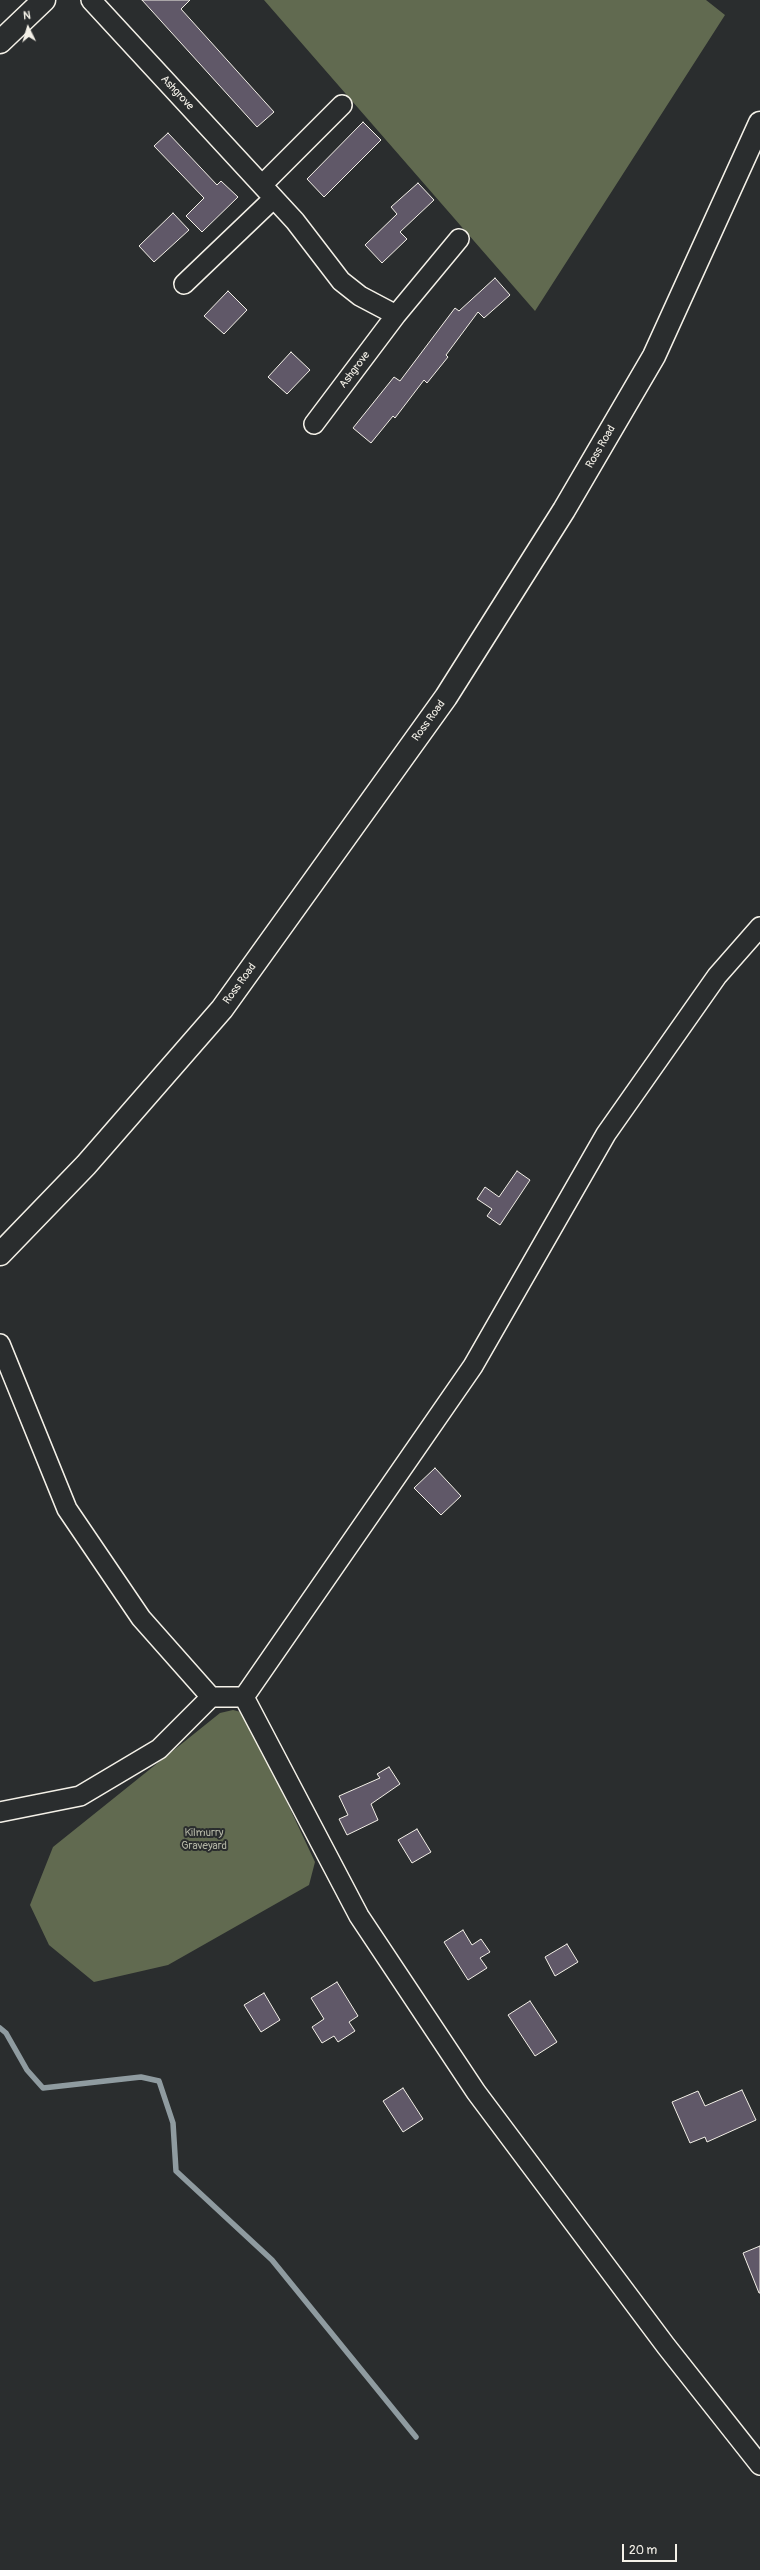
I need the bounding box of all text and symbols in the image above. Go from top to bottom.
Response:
north arrow [8,8,48,48]
text: N [23,9,31,22]
street label: Ashgrove [158,73,196,113]
street label: Ashgrove [337,349,373,391]
street label: Ross Road [583,423,619,471]
street label: Ross Road [410,698,448,744]
street label: Ross Road [221,961,259,1007]
park label: Kilmurry Graveyard [181,1826,227,1852]
scale bar [624,2536,679,2562]
text: 20 m [629,2543,657,2558]

